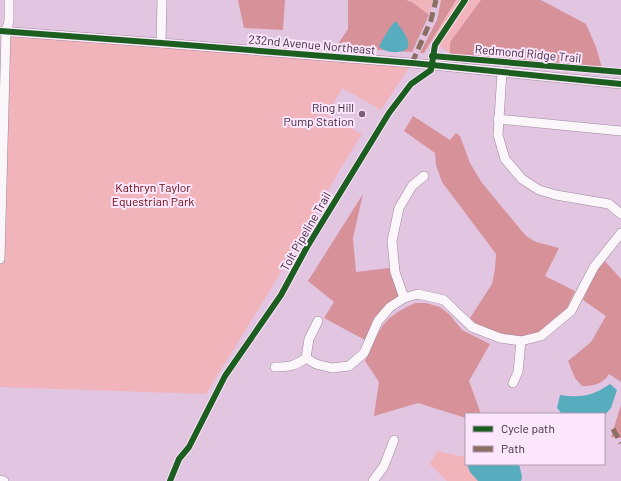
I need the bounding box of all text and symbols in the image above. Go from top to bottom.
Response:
street label: 232nd Avenue Northeast [248,31,376,57]
street label: Redmond Ridge Trail [474,41,582,65]
place label: Ring Hill Pump Station [284,100,354,128]
marker: Ring Hill Pump Station [357,109,367,119]
park label: Kathryn Taylor Equestrian Park [112,180,194,208]
street label: Tolt Pipeline Trail [277,189,333,273]
legend [465,413,605,465]
text: Cycle path [501,421,555,435]
text: Path [501,441,525,455]

